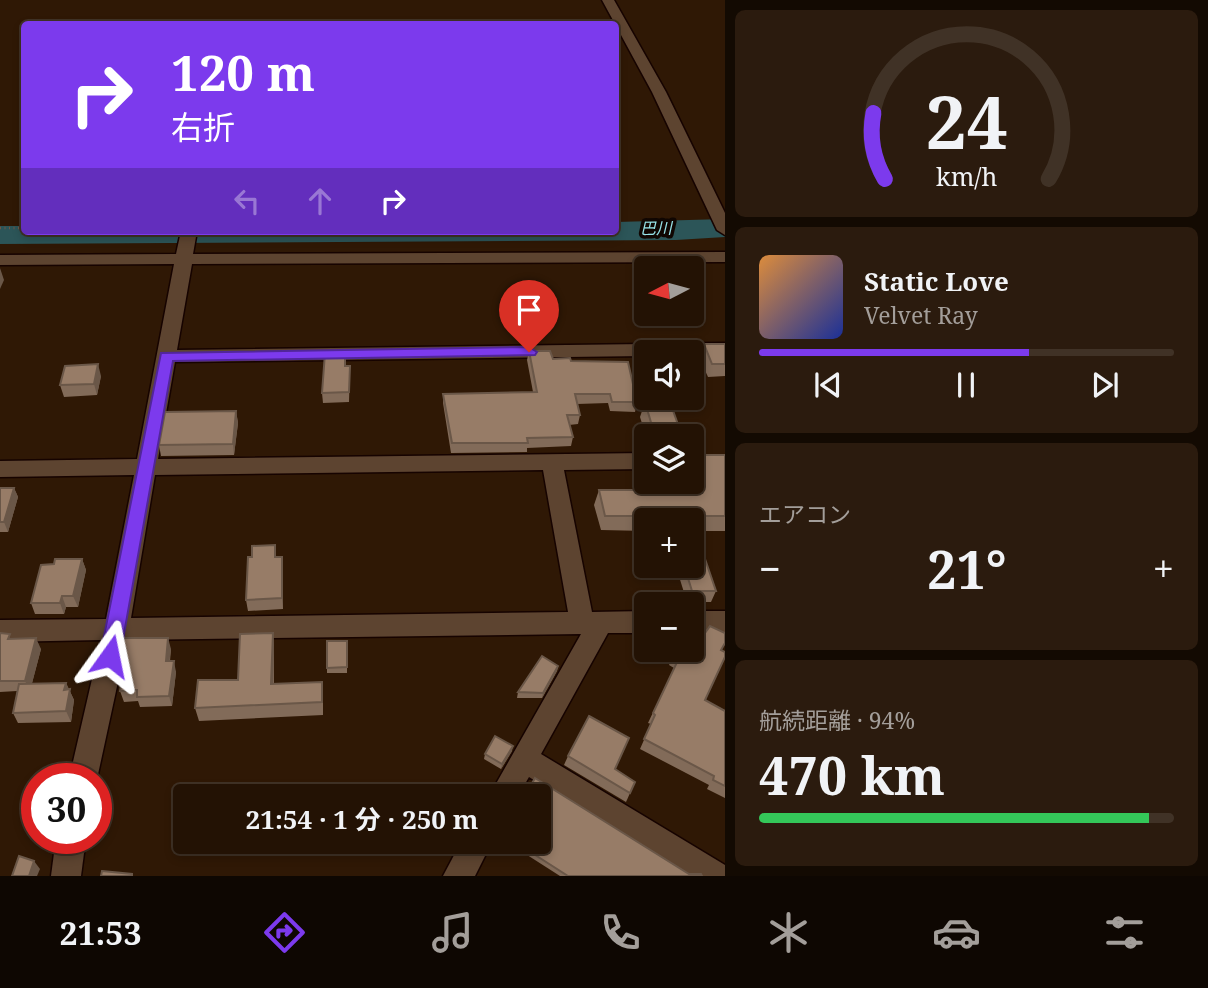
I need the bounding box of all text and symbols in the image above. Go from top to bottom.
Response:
text: 120 m [171,39,315,105]
icon: right [56,49,147,140]
text: 24 [925,72,1008,171]
text: 右折 [171,105,235,148]
text: km/h [936,159,997,193]
icon: left [228,182,266,220]
icon: ahead [301,182,339,220]
icon: right [374,182,412,220]
water label: 巴川 [640,217,674,239]
north arrow [634,256,704,326]
map controls [634,256,704,662]
text: Static Love [864,263,1009,299]
pin [499,280,559,352]
icon: arrive [510,291,548,329]
text: Velvet Ray [864,299,978,331]
button: sound [634,340,704,410]
icon: previous [809,366,847,404]
icon: pause [947,366,985,404]
icon: next [1086,366,1124,404]
button: layers [634,424,704,494]
text: エアコン [759,498,851,530]
button: + [634,508,704,578]
text: 21° [927,533,1007,604]
text: − [759,542,781,594]
text: + [1153,542,1174,594]
button: − [634,592,704,662]
position arrow [73,619,147,693]
text: 航続距離 · 94% [759,704,915,736]
text: 470 km [759,739,945,810]
speed limit sign: 30 [21,763,112,854]
text: 21:54 · 1 分 · 250 m [246,801,478,837]
icon: directions [260,908,309,957]
icon: music [428,908,477,957]
icon: phone [596,908,645,957]
icon: climate [764,908,813,957]
icon: car [932,908,981,957]
icon: filters [1100,908,1149,957]
text: 21:53 [59,911,141,954]

